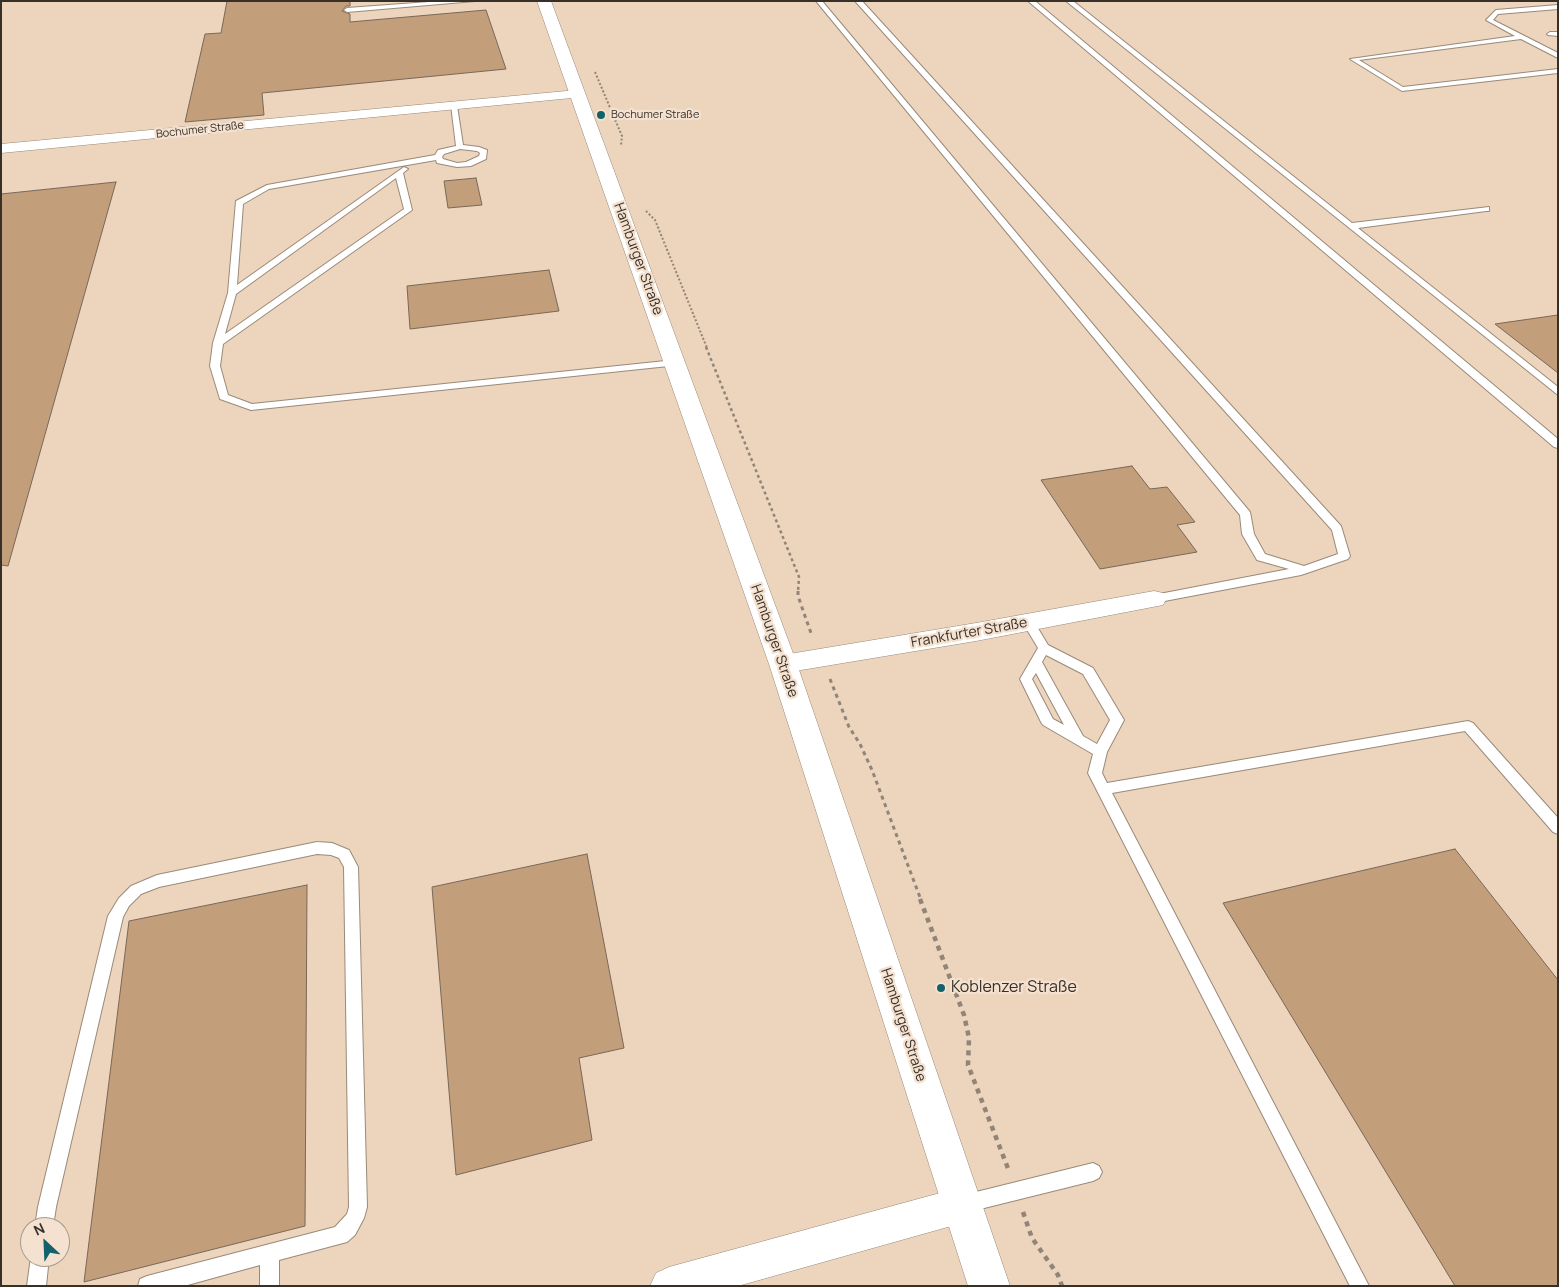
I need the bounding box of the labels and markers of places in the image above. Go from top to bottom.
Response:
place label: Bochumer Straße [611,108,699,122]
marker: Bochumer Straße [595,109,607,121]
place label: Koblenzer Straße [951,978,1077,998]
marker: Koblenzer Straße [935,982,947,994]

